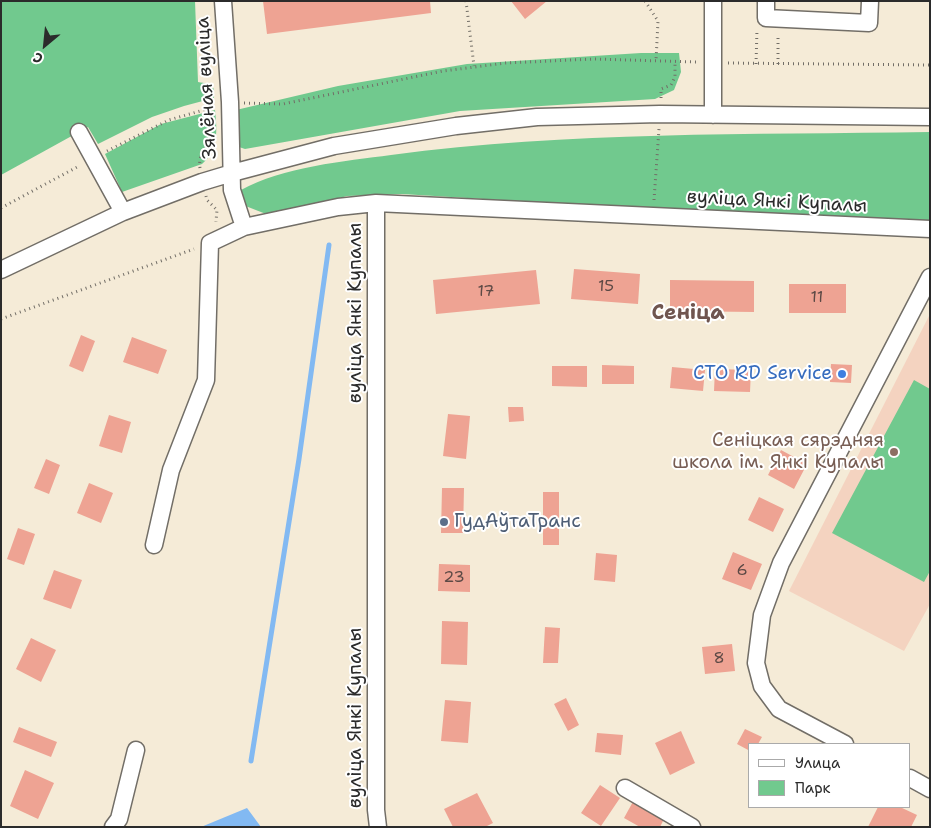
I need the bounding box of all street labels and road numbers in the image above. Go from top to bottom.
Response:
street label: Зялёная вуліца [192,16,222,160]
street label: вуліца Янкі Купалы [686,186,868,218]
street label: вуліца Янкі Купалы [345,223,367,403]
street label: вуліца Янкі Купалы [345,628,367,808]

